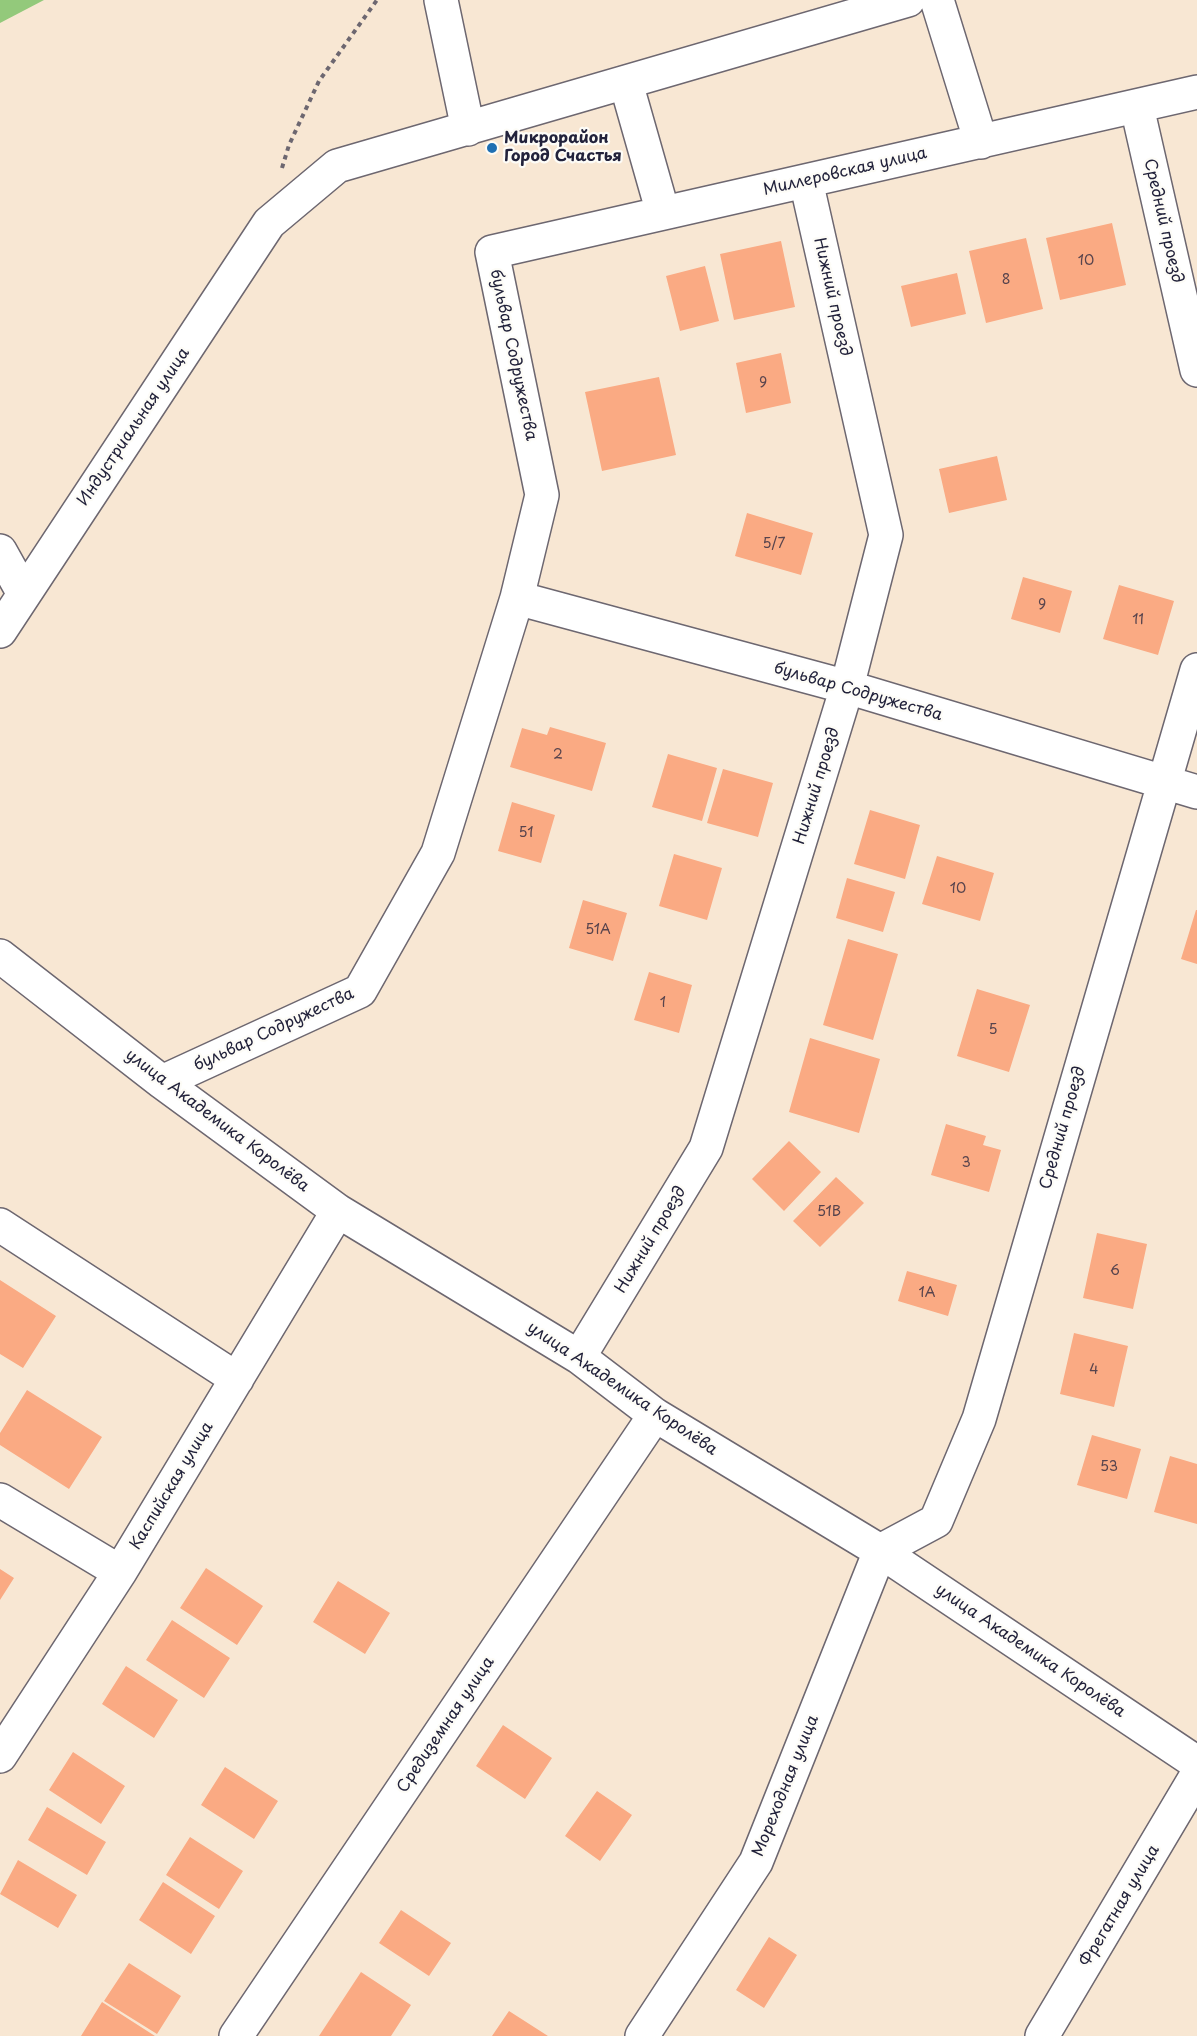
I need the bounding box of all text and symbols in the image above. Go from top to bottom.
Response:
place label: Микрорайон Город Счастья [504,129,622,167]
marker: Микрорайон Город Счастья [485,141,499,155]
street label: Миллеровская улица [761,144,929,200]
street label: Средний проезд [1139,157,1187,285]
street label: Нижний проезд [809,236,855,358]
house number: 10 [1078,253,1094,269]
street label: бульвар Содружества [485,268,541,442]
house number: 8 [1002,272,1010,288]
street label: Индустриальная улица [74,344,194,510]
house number: 9 [759,375,767,391]
house number: 5/7 [762,536,786,552]
house number: 9 [1038,597,1046,613]
house number: 11 [1132,612,1144,628]
street label: бульвар Содружества [772,659,944,725]
street label: Нижний проезд [790,725,844,847]
house number: 2 [553,747,563,763]
house number: 51 [519,825,533,841]
house number: 10 [950,881,966,897]
house number: 51А [585,922,611,938]
street label: бульвар Содружества [191,984,357,1076]
house number: 1 [660,995,666,1011]
house number: 5 [988,1022,998,1038]
street label: улица Академика Королёва [121,1046,313,1196]
street label: Средний проезд [1036,1064,1090,1192]
house number: 3 [961,1155,971,1171]
street label: Нижний проезд [612,1183,690,1297]
house number: 51В [817,1204,841,1220]
house number: 6 [1110,1263,1120,1279]
house number: 1А [918,1285,936,1301]
street label: улица Академика Королёва [523,1318,721,1460]
house number: 4 [1089,1362,1099,1378]
street label: Каспийская улица [126,1419,218,1553]
house number: 53 [1100,1459,1118,1475]
street label: улица Академика Королёва [931,1580,1129,1722]
street label: Средиземная улица [393,1653,499,1797]
street label: Мореходная улица [749,1712,823,1860]
street label: Фрегатная улица [1076,1842,1164,1970]

